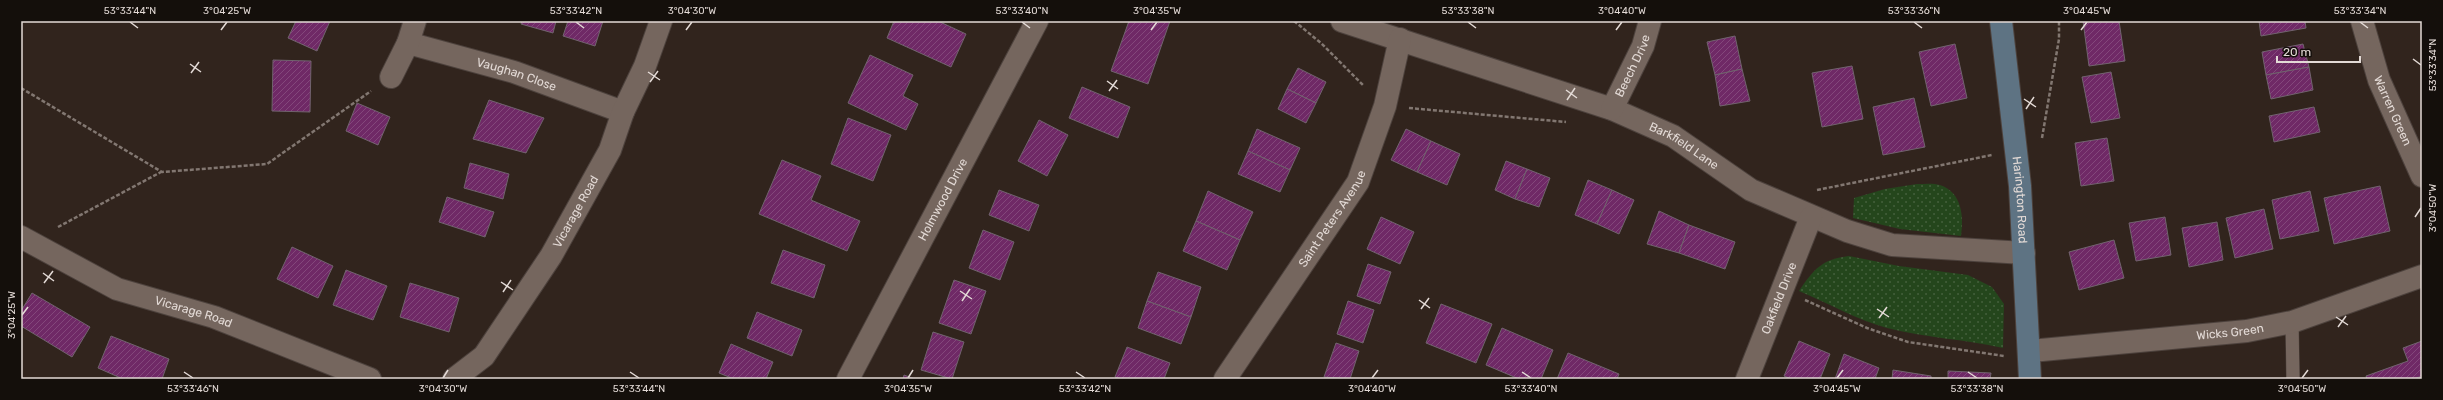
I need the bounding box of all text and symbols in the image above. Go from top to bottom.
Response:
text: 53°33'44"N [104,5,156,17]
text: 3°04'25"W [203,5,251,17]
text: 53°33'42"N [550,5,602,17]
text: 3°04'30"W [668,5,716,17]
text: 53°33'40"N [996,5,1048,17]
text: 3°04'35"W [1133,5,1181,17]
text: 53°33'38"N [1441,5,1495,17]
text: 3°04'40"W [1598,5,1646,17]
text: 53°33'36"N [1888,5,1940,17]
text: 3°04'45"W [2063,5,2111,17]
text: 53°33'34"N [2334,5,2386,17]
street label: Beech Drive [1612,33,1653,99]
scale bar [2277,38,2360,64]
text: 53°33'34"N [2427,39,2439,91]
text: 20 m [2283,45,2311,59]
street label: Vaughan Close [475,55,559,94]
street label: Warren Green [2371,73,2415,148]
street label: Barkfield Lane [1647,119,1722,173]
street label: Holmwood Drive [915,156,970,243]
street label: Harington Road [2010,156,2030,244]
street label: Saint Peters Avenue [1296,168,1369,270]
street label: Vicarage Road [550,173,601,250]
text: 3°04'50"W [2427,184,2439,232]
street label: Oakfield Drive [1758,260,1800,336]
text: 3°04'25"W [6,291,18,339]
street label: Vicarage Road [153,293,234,331]
street label: Wicks Green [2196,321,2265,343]
text: 53°33'46"N [167,383,219,395]
text: 3°04'30"W [419,383,467,395]
text: 53°33'44"N [613,383,665,395]
text: 3°04'35"W [884,383,932,395]
text: 53°33'42"N [1059,383,1111,395]
text: 3°04'40"W [1348,383,1396,395]
text: 53°33'40"N [1505,383,1557,395]
text: 3°04'45"W [1813,383,1861,395]
text: 53°33'38"N [1950,383,2004,395]
text: 3°04'50"W [2278,383,2326,395]

